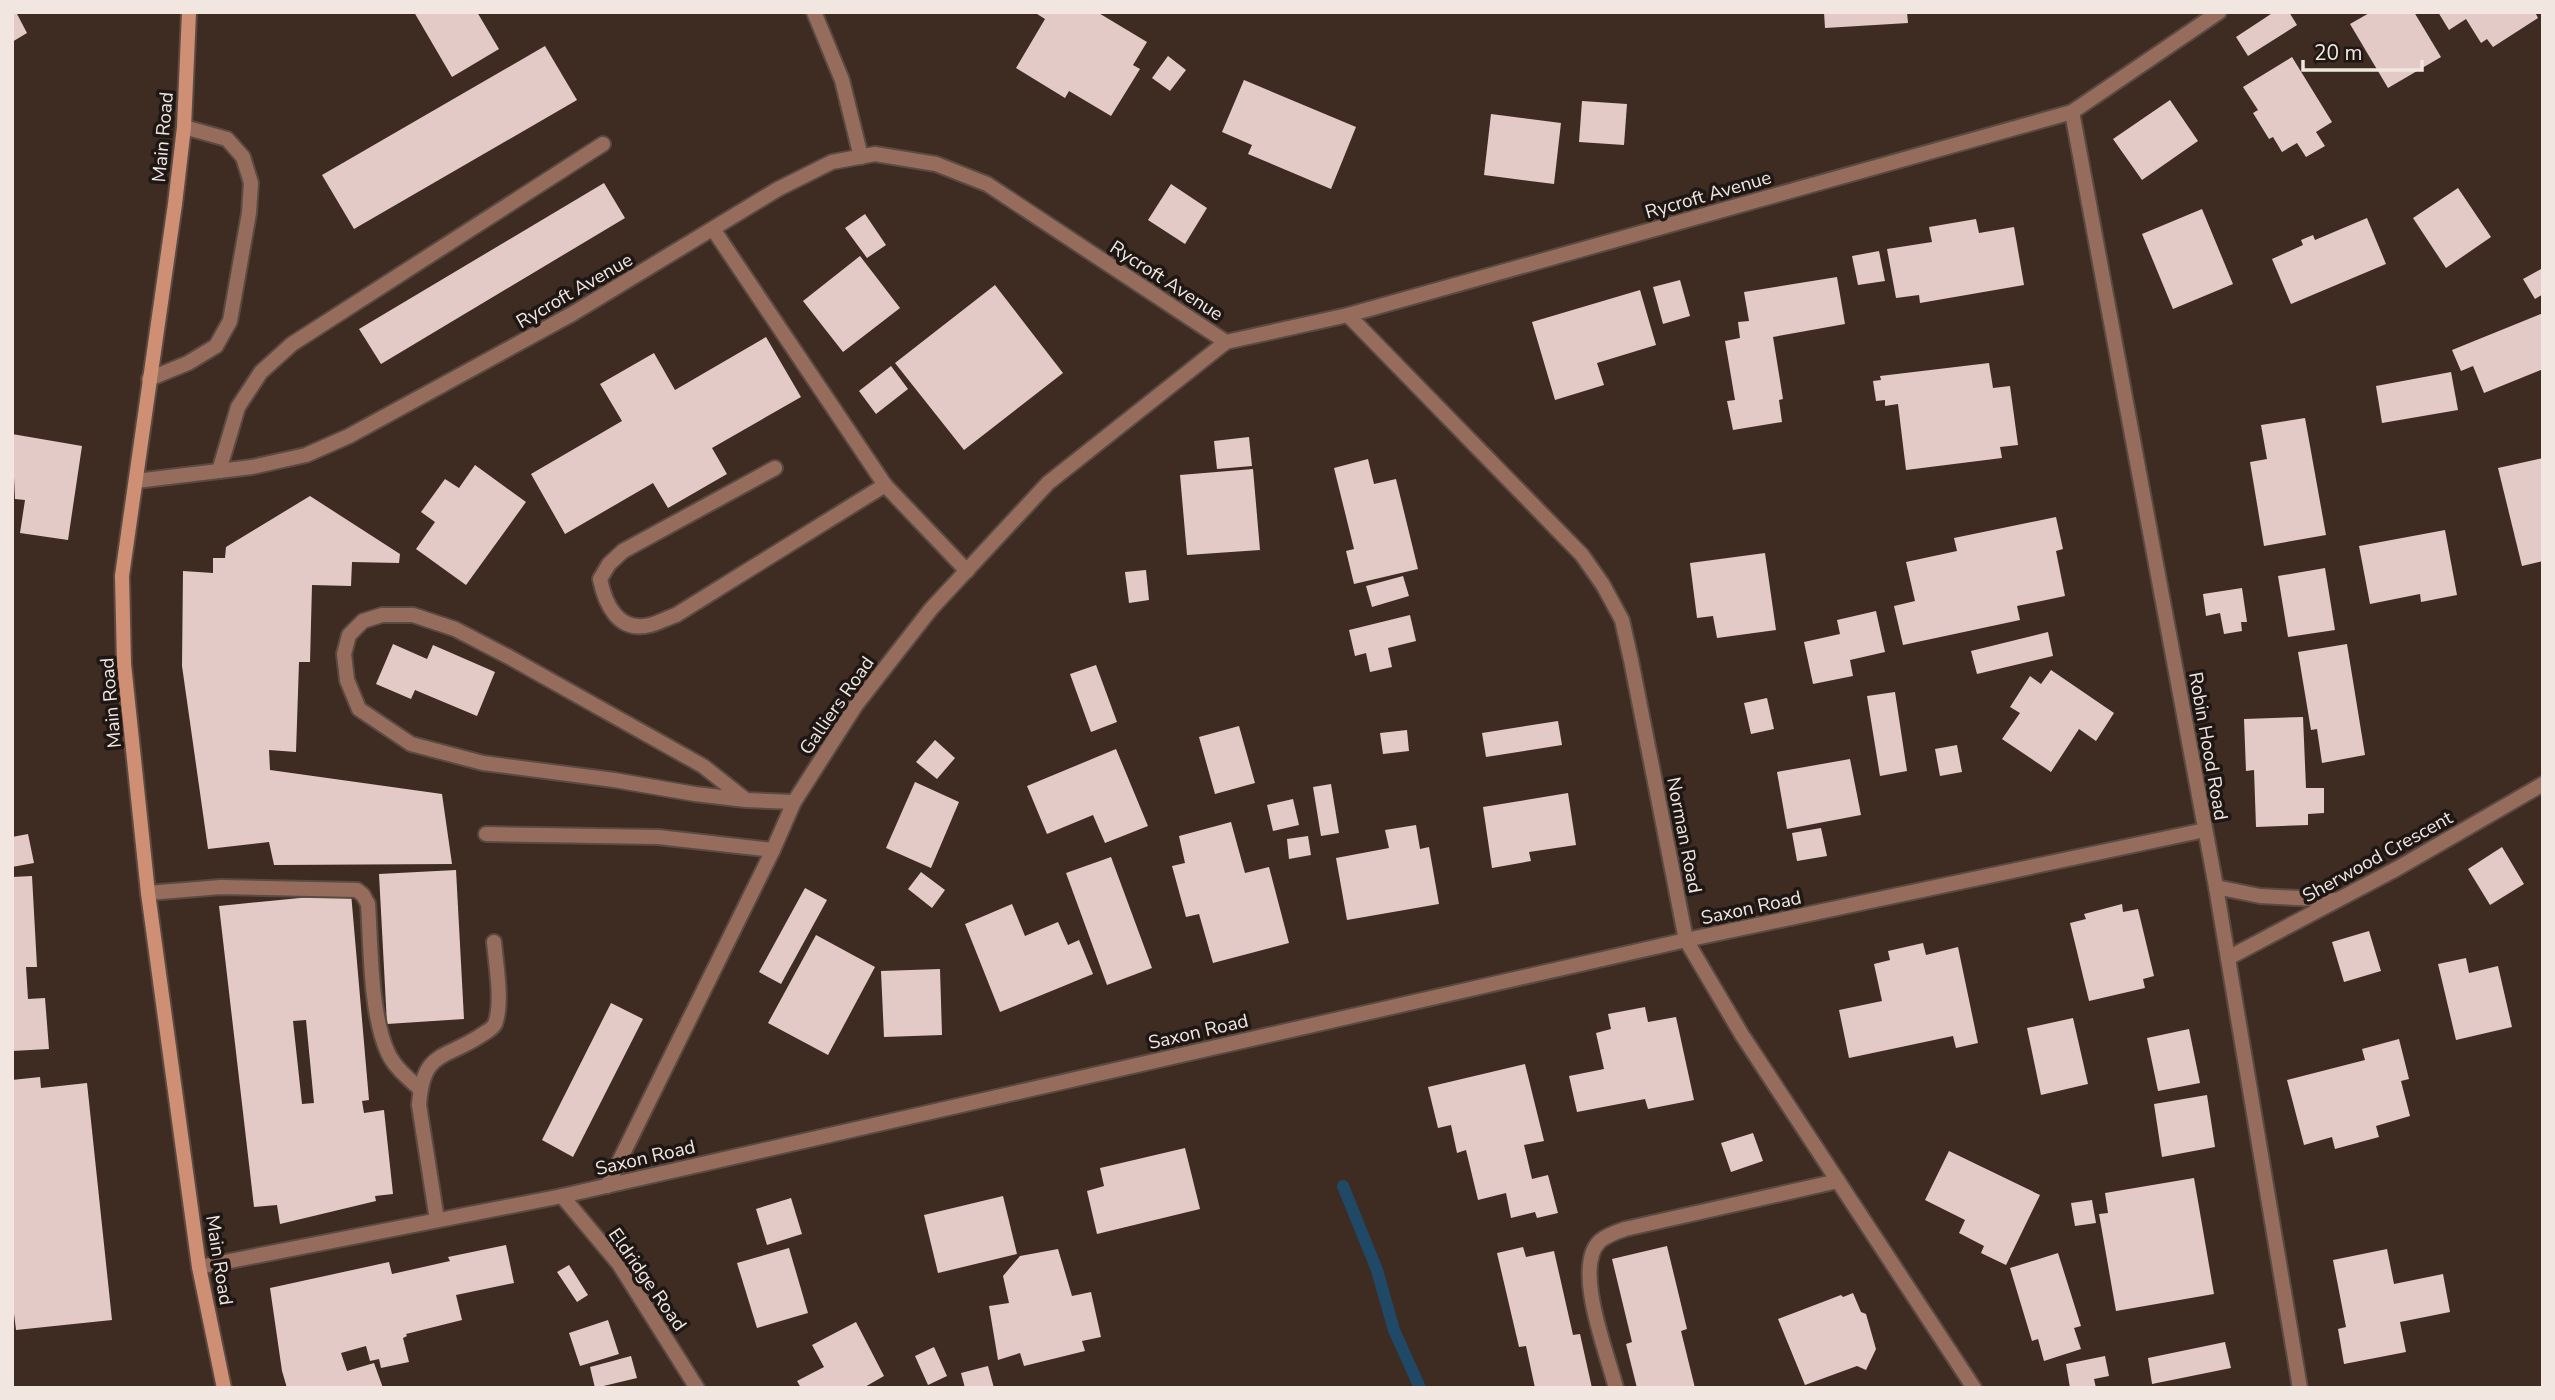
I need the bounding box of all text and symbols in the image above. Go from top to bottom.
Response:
scale bar [2303,28,2422,72]
text: 20 m [2314,39,2363,67]
street label: Main Road [146,91,180,183]
street label: Rycroft Avenue [1642,164,1775,225]
street label: Rycroft Avenue [1105,234,1228,327]
street label: Rycroft Avenue [512,247,637,335]
street label: Galliers Road [793,651,880,760]
street label: Main Road [94,657,128,749]
street label: Robin Hood Road [2182,670,2234,822]
street label: Norman Road [1660,775,1708,895]
street label: Sherwood Crescent [2298,805,2457,909]
street label: Saxon Road [1699,885,1804,931]
street label: Saxon Road [1146,1008,1251,1056]
street label: Saxon Road [593,1134,698,1182]
street label: Main Road [199,1213,239,1307]
street label: Eldridge Road [602,1223,692,1336]

